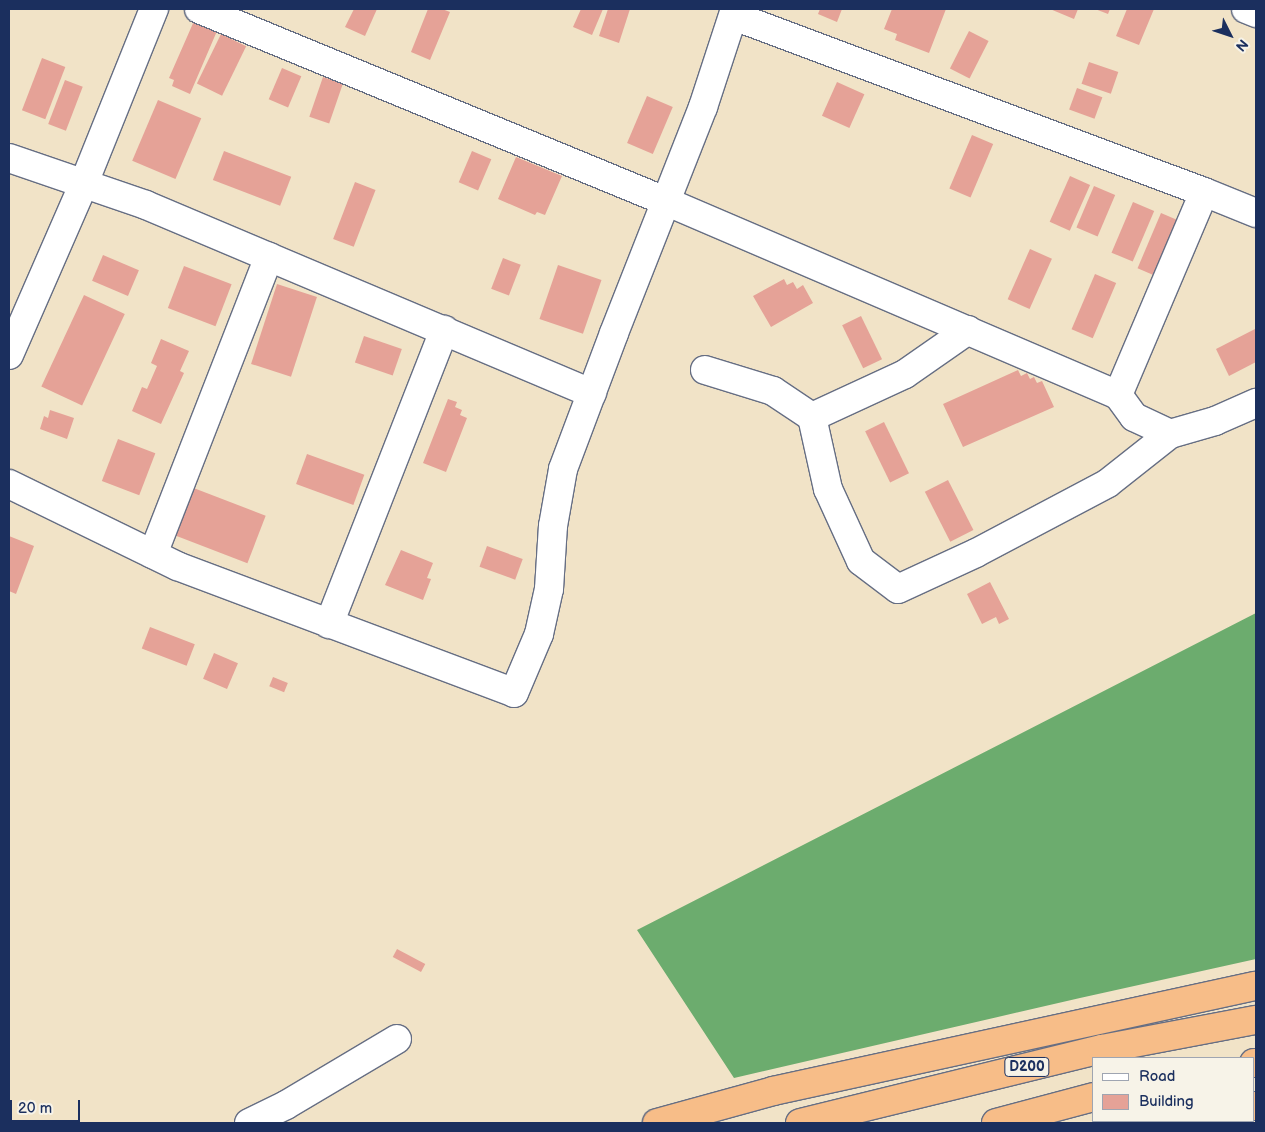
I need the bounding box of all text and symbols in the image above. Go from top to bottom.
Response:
north arrow [1205,10,1255,60]
text: N [1232,36,1252,55]
road number: D200 [1003,1056,1051,1078]
legend [1092,1057,1255,1122]
text: Road [1139,1067,1175,1086]
scale bar [12,1090,82,1122]
text: Building [1139,1092,1194,1111]
text: 20 m [18,1099,52,1118]

